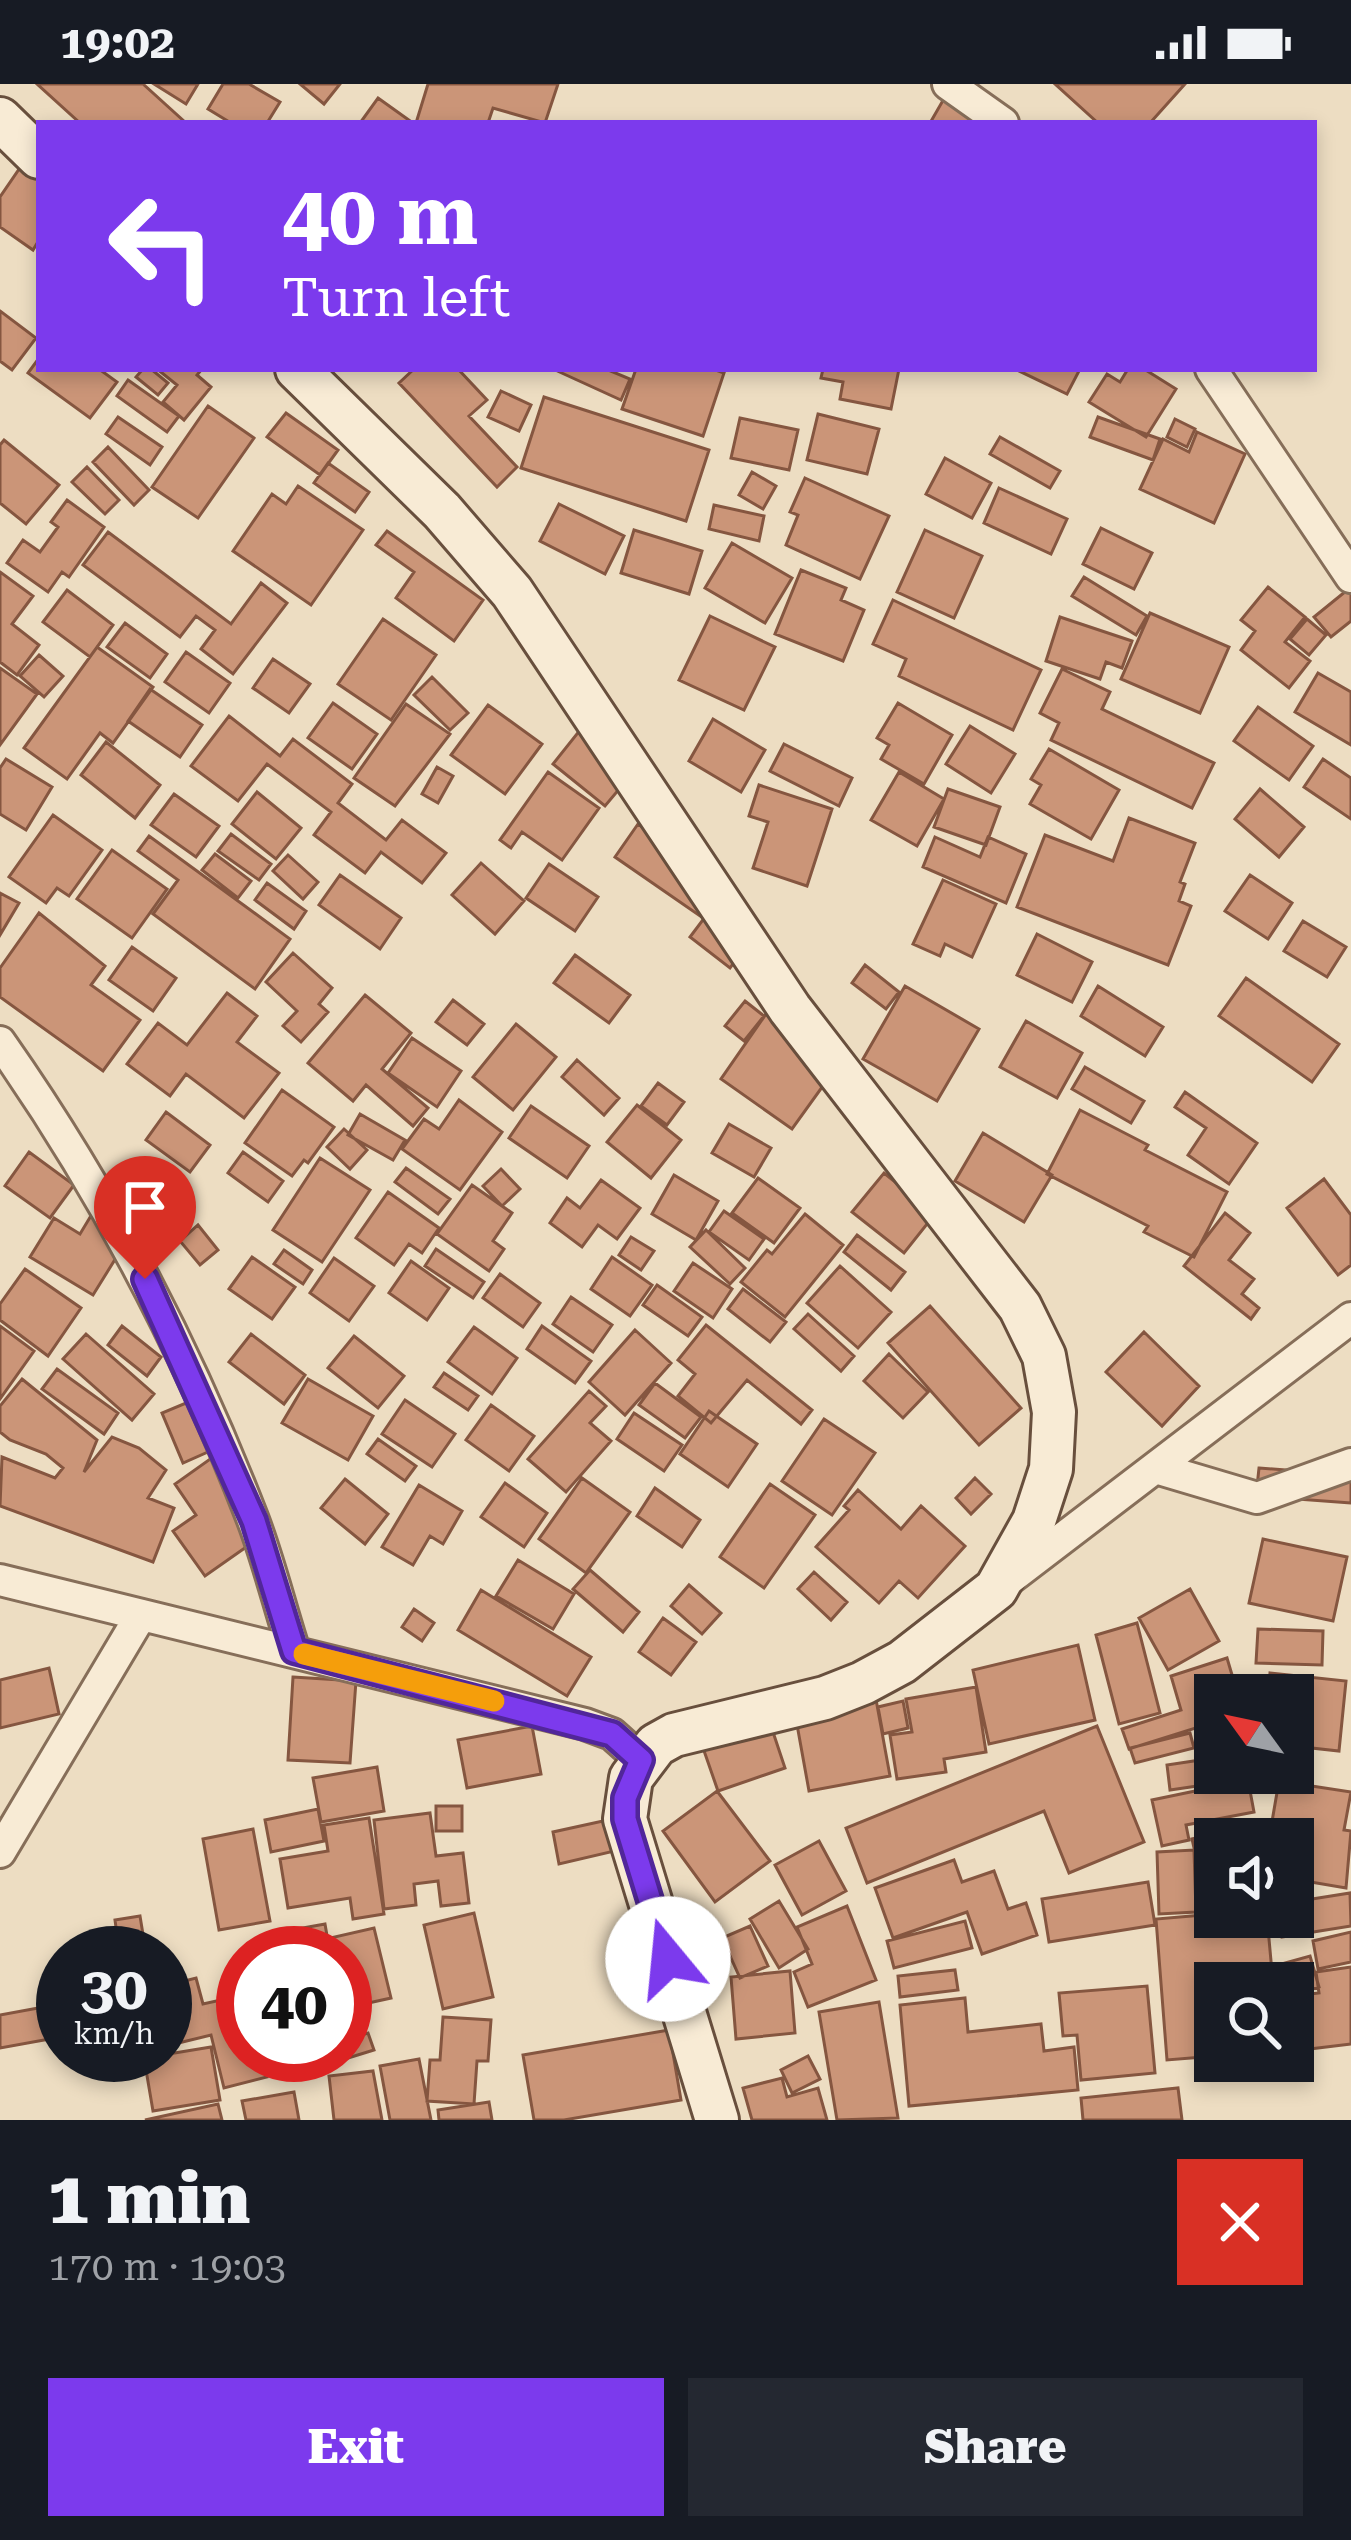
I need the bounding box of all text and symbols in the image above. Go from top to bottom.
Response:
text: 19:02 [60,16,175,69]
text: 40 m [282,166,478,264]
icon: left [84,168,240,324]
text: Turn left [282,266,510,329]
pin [94,1156,196,1279]
icon: arrive [112,1174,178,1240]
north arrow [1194,1674,1314,1794]
map controls [1194,1674,1314,2082]
button: sound [1194,1818,1314,1938]
position arrow [605,1896,731,2022]
speed limit sign: 40 [216,1926,372,2082]
text: 30 [80,1953,148,2024]
button: search [1194,1962,1314,2082]
text: km/h [74,2016,154,2051]
text: 1 min [48,2156,250,2241]
button: close [1177,2159,1303,2285]
text: 170 m · 19:03 [48,2244,286,2290]
button: Exit [48,2378,664,2516]
button: Share [688,2378,1303,2516]

